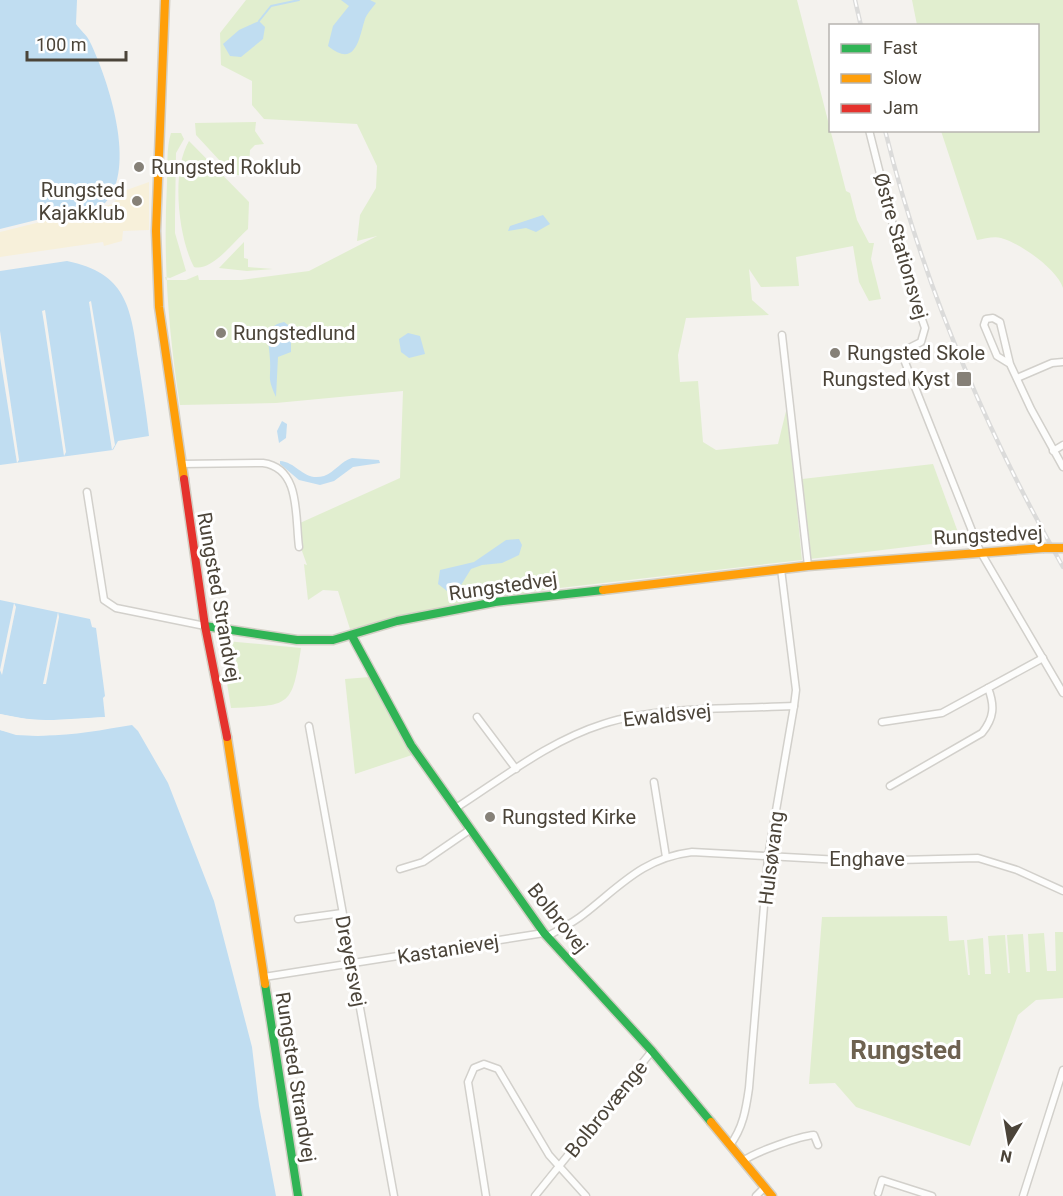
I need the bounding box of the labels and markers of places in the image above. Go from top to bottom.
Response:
place label: Rungsted Roklub [151,155,301,179]
marker: Rungsted Roklub [132,160,146,174]
place label: Rungsted Kajakklub [39,178,125,225]
marker: Rungsted Kajakklub [130,194,144,208]
place label: Rungstedlund [233,321,356,345]
marker: Rungstedlund [214,326,228,340]
place label: Rungsted Skole [847,341,985,365]
marker: Rungsted Skole [828,346,842,360]
place label: Rungsted Kyst [822,367,950,391]
marker: Rungsted Kyst [955,370,973,388]
place label: Rungsted Kirke [502,805,636,829]
marker: Rungsted Kirke [483,810,497,824]

